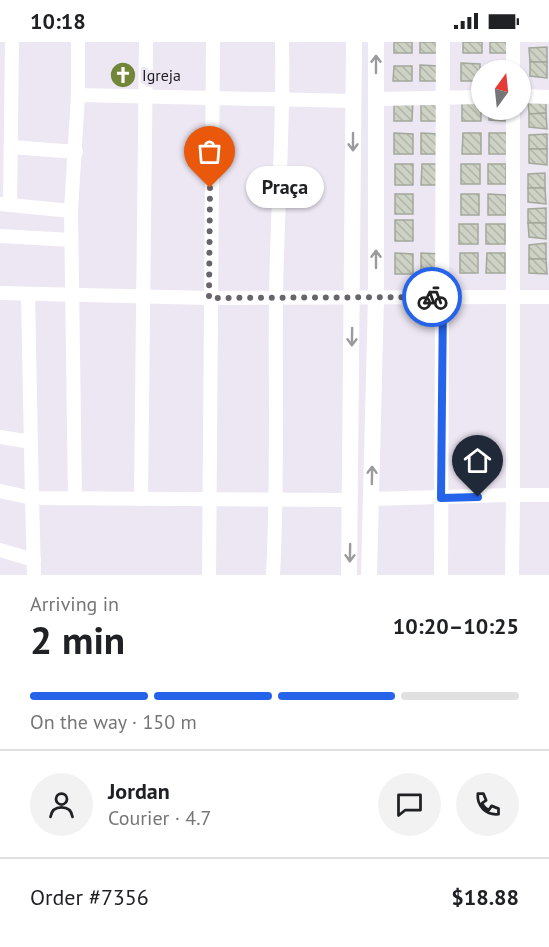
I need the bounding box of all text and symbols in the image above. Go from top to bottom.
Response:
text: 10:18 [30,7,86,35]
one-way arrow [370,54,382,74]
church icon: Igreja [108,60,138,90]
north arrow [471,60,531,120]
map controls [471,60,531,120]
place label: Igreja [142,65,181,85]
pin [184,126,235,188]
one-way arrow [347,132,359,152]
icon: bag [193,135,226,168]
callout: Praça [246,167,324,209]
text: Praça [262,174,308,200]
one-way arrow [370,249,382,269]
courier [402,267,462,327]
icon: bike [416,281,449,314]
one-way arrow [346,327,358,347]
pin [452,435,503,497]
icon: home [461,444,494,477]
one-way arrow [366,465,377,485]
one-way arrow [344,543,356,563]
text: Arriving in [30,591,119,617]
text: 10:20–10:25 [393,612,519,640]
text: 2 min [30,614,125,665]
text: On the way · 150 m [30,709,197,735]
button: person [30,773,93,836]
button: chat [378,773,441,836]
button: phone [456,773,519,836]
text: Jordan [108,777,170,805]
text: Courier · 4.7 [108,805,211,831]
text: Order #7356 [30,883,149,911]
text: $18.88 [451,883,519,911]

